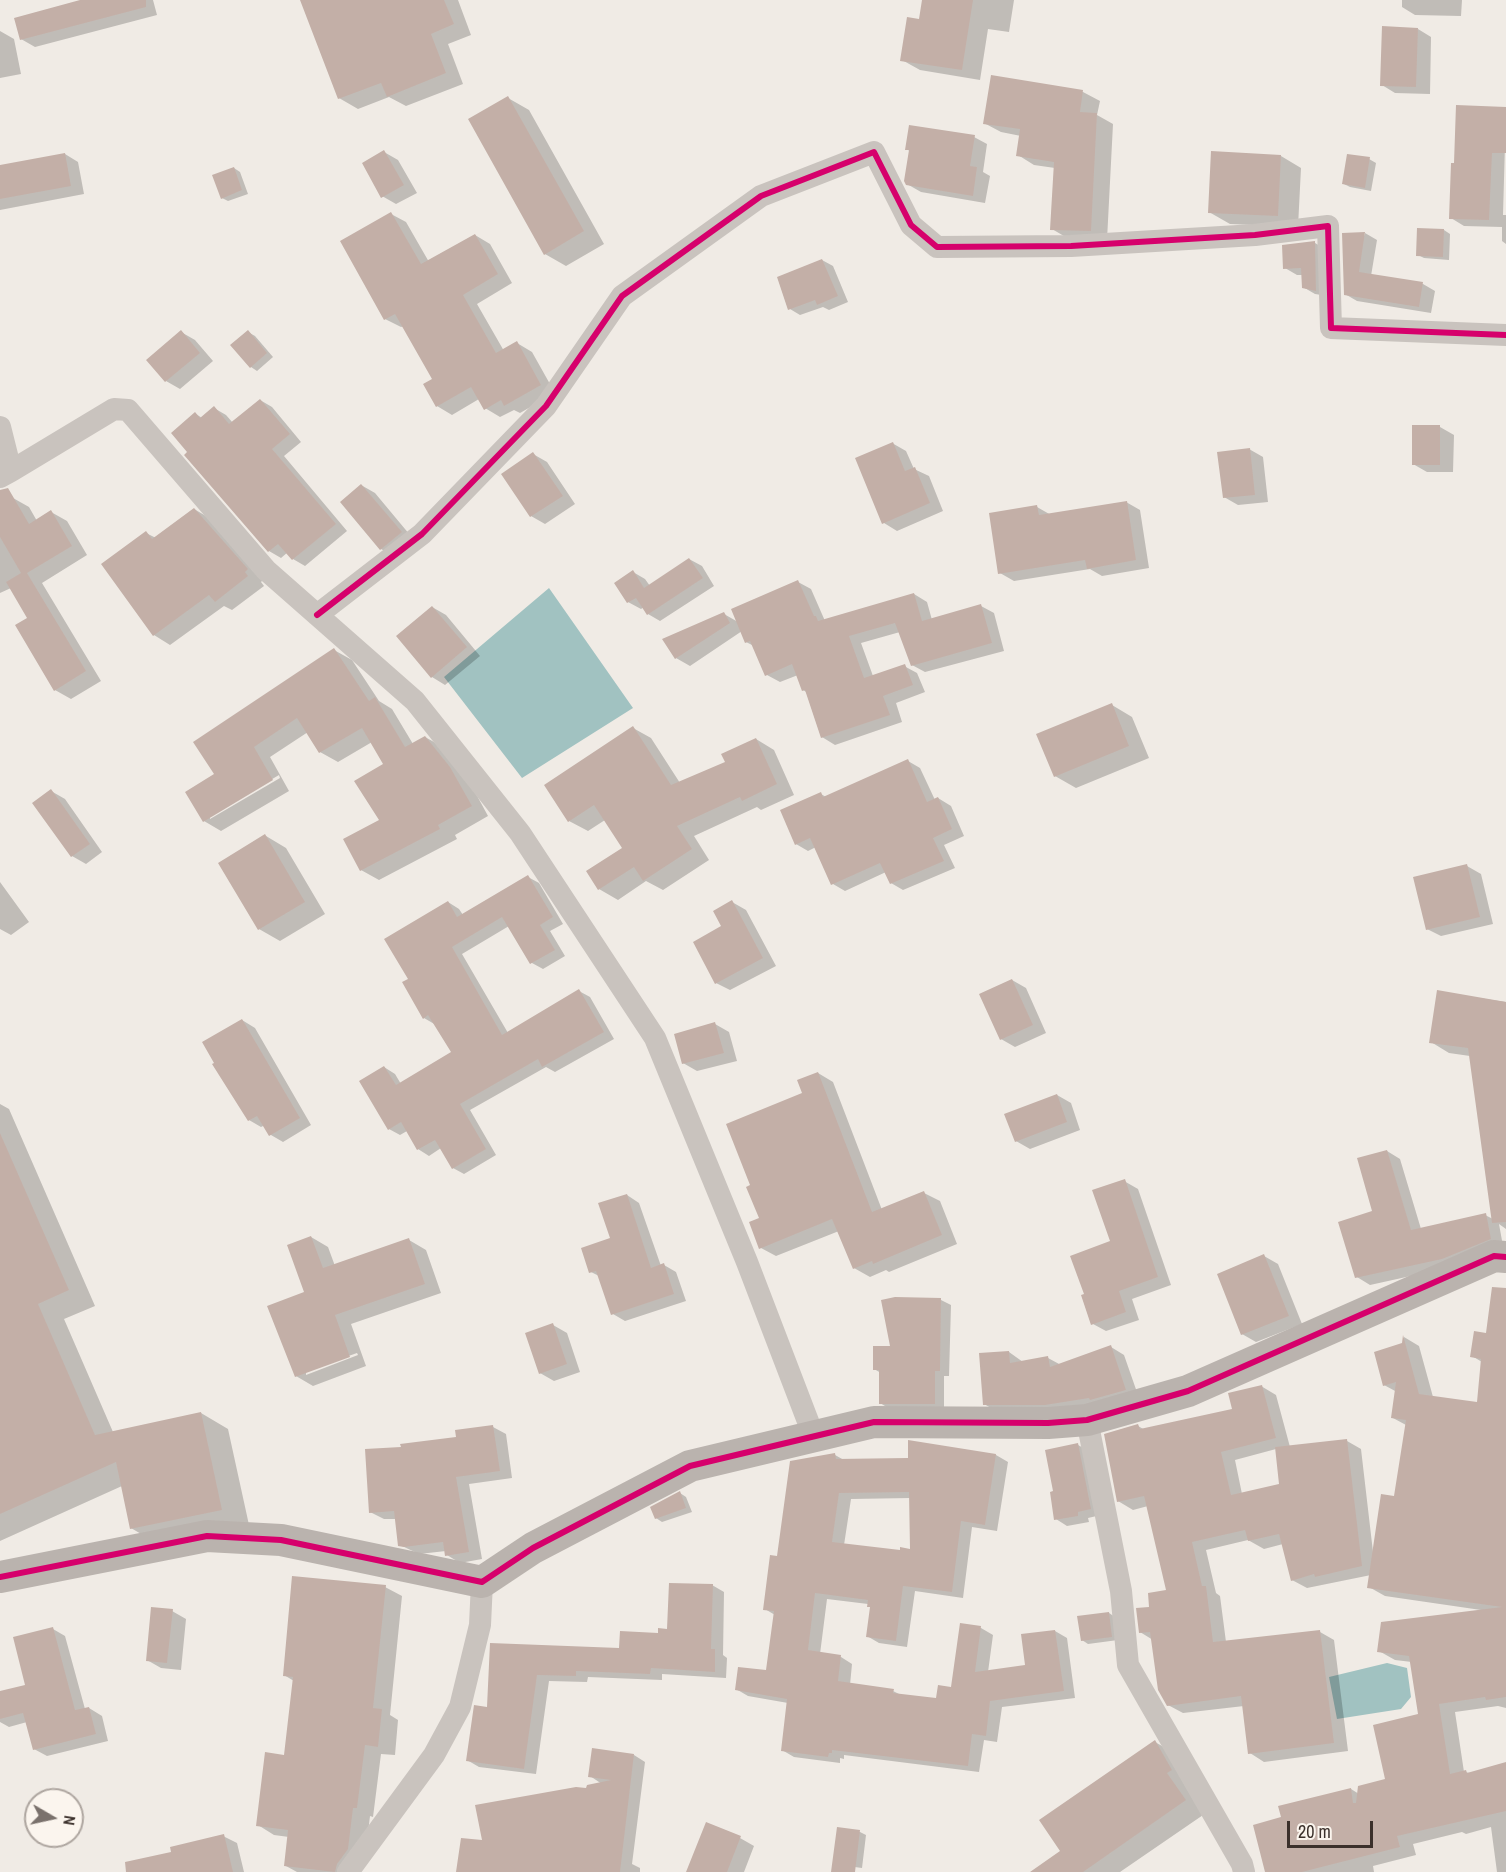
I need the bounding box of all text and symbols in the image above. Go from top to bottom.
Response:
north arrow [24,1788,84,1848]
scale bar [1290,1809,1376,1847]
text: N [58,1814,81,1827]
text: 20 m [1298,1819,1331,1844]

